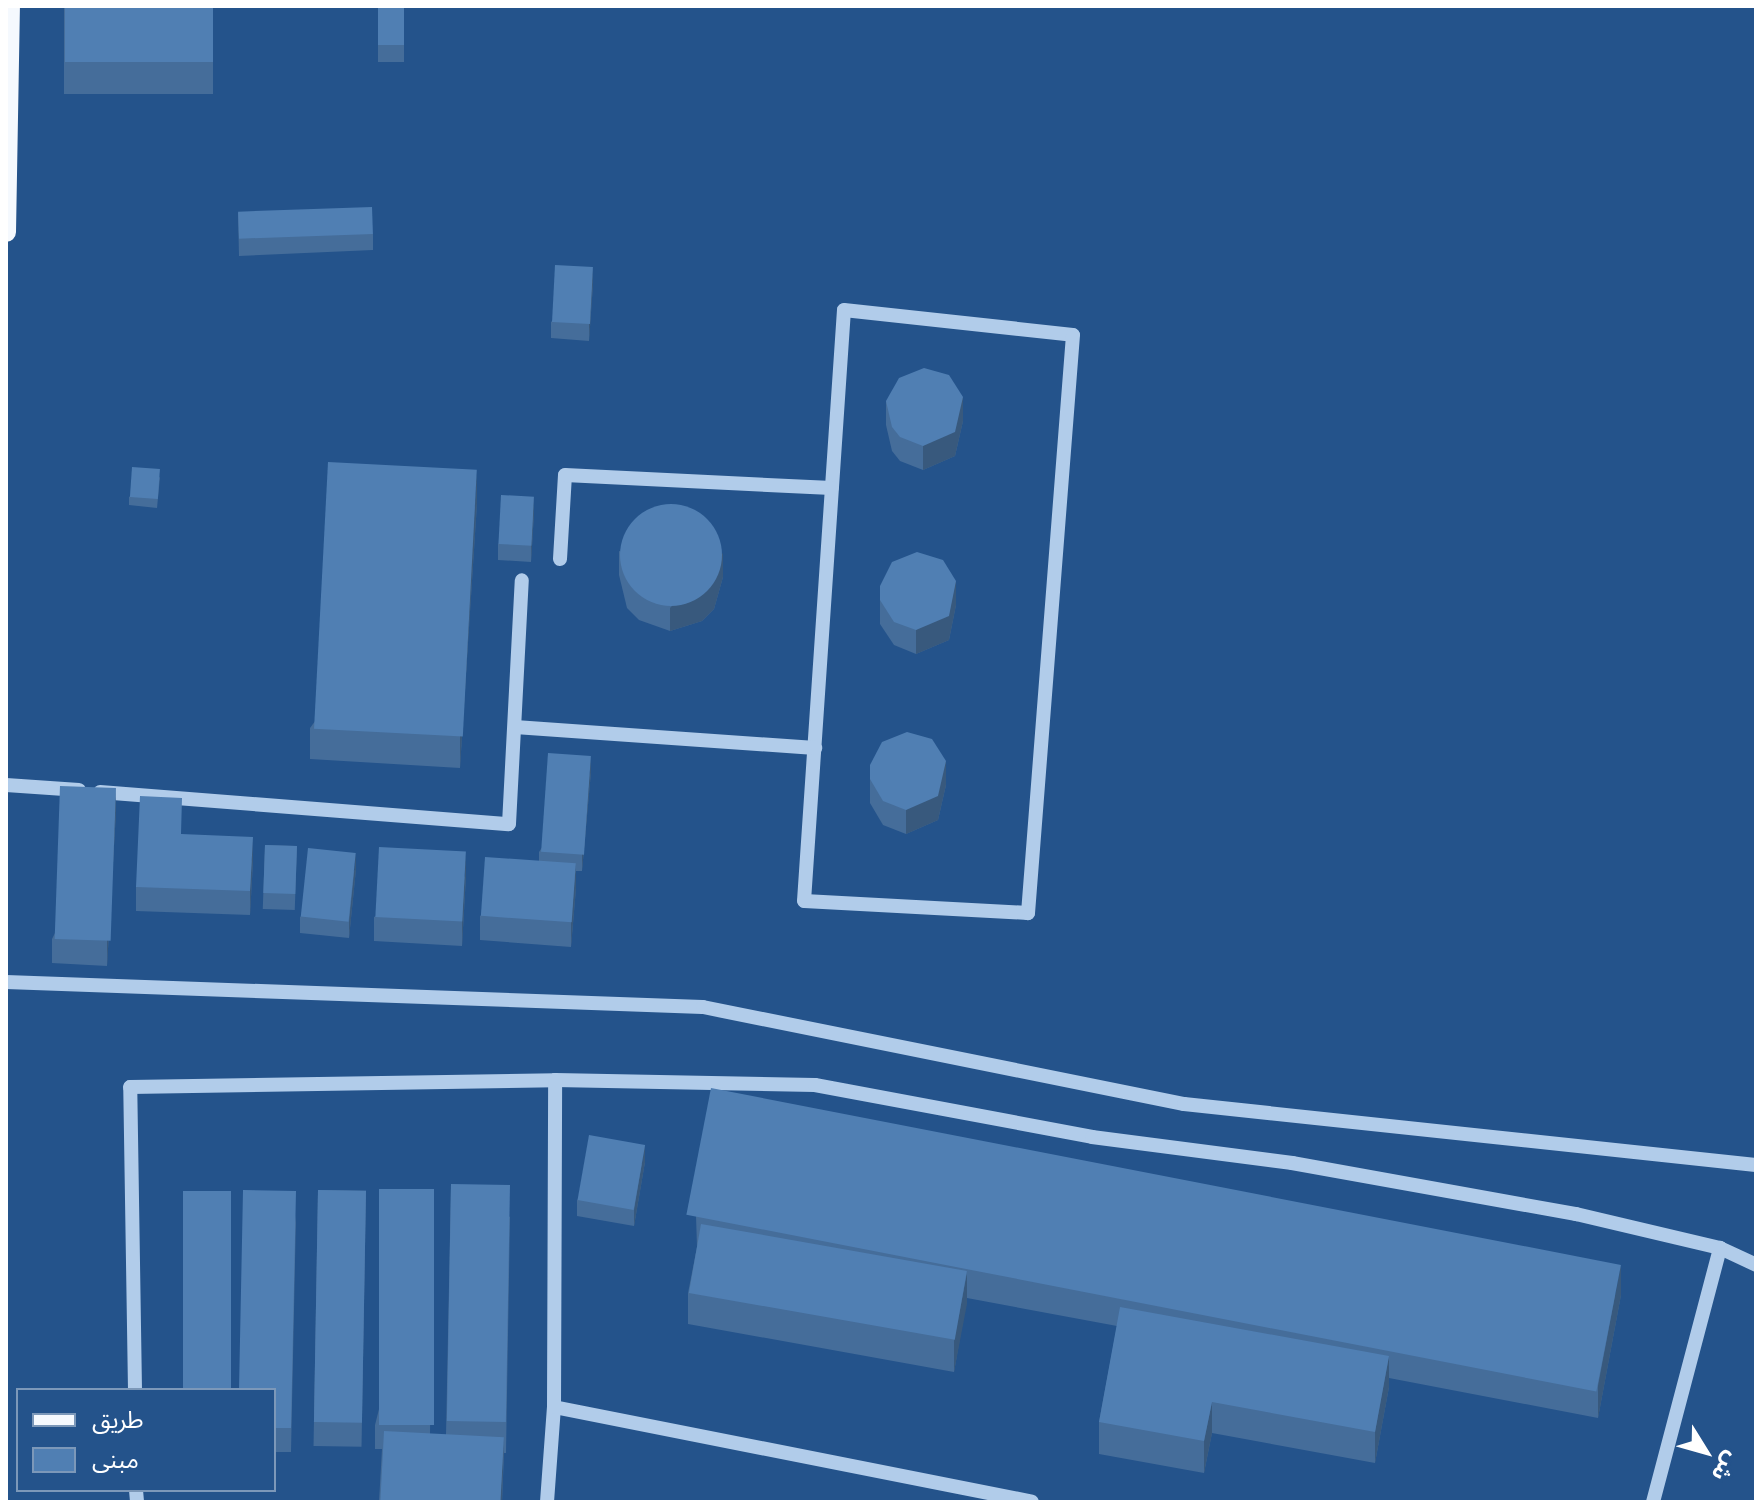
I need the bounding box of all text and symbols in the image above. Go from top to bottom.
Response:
legend [16,1388,276,1492]
text: طريق [92,1406,144,1434]
north arrow [1666,1412,1746,1492]
text: مبنى [92,1446,139,1474]
text: ش [1707,1447,1745,1486]

